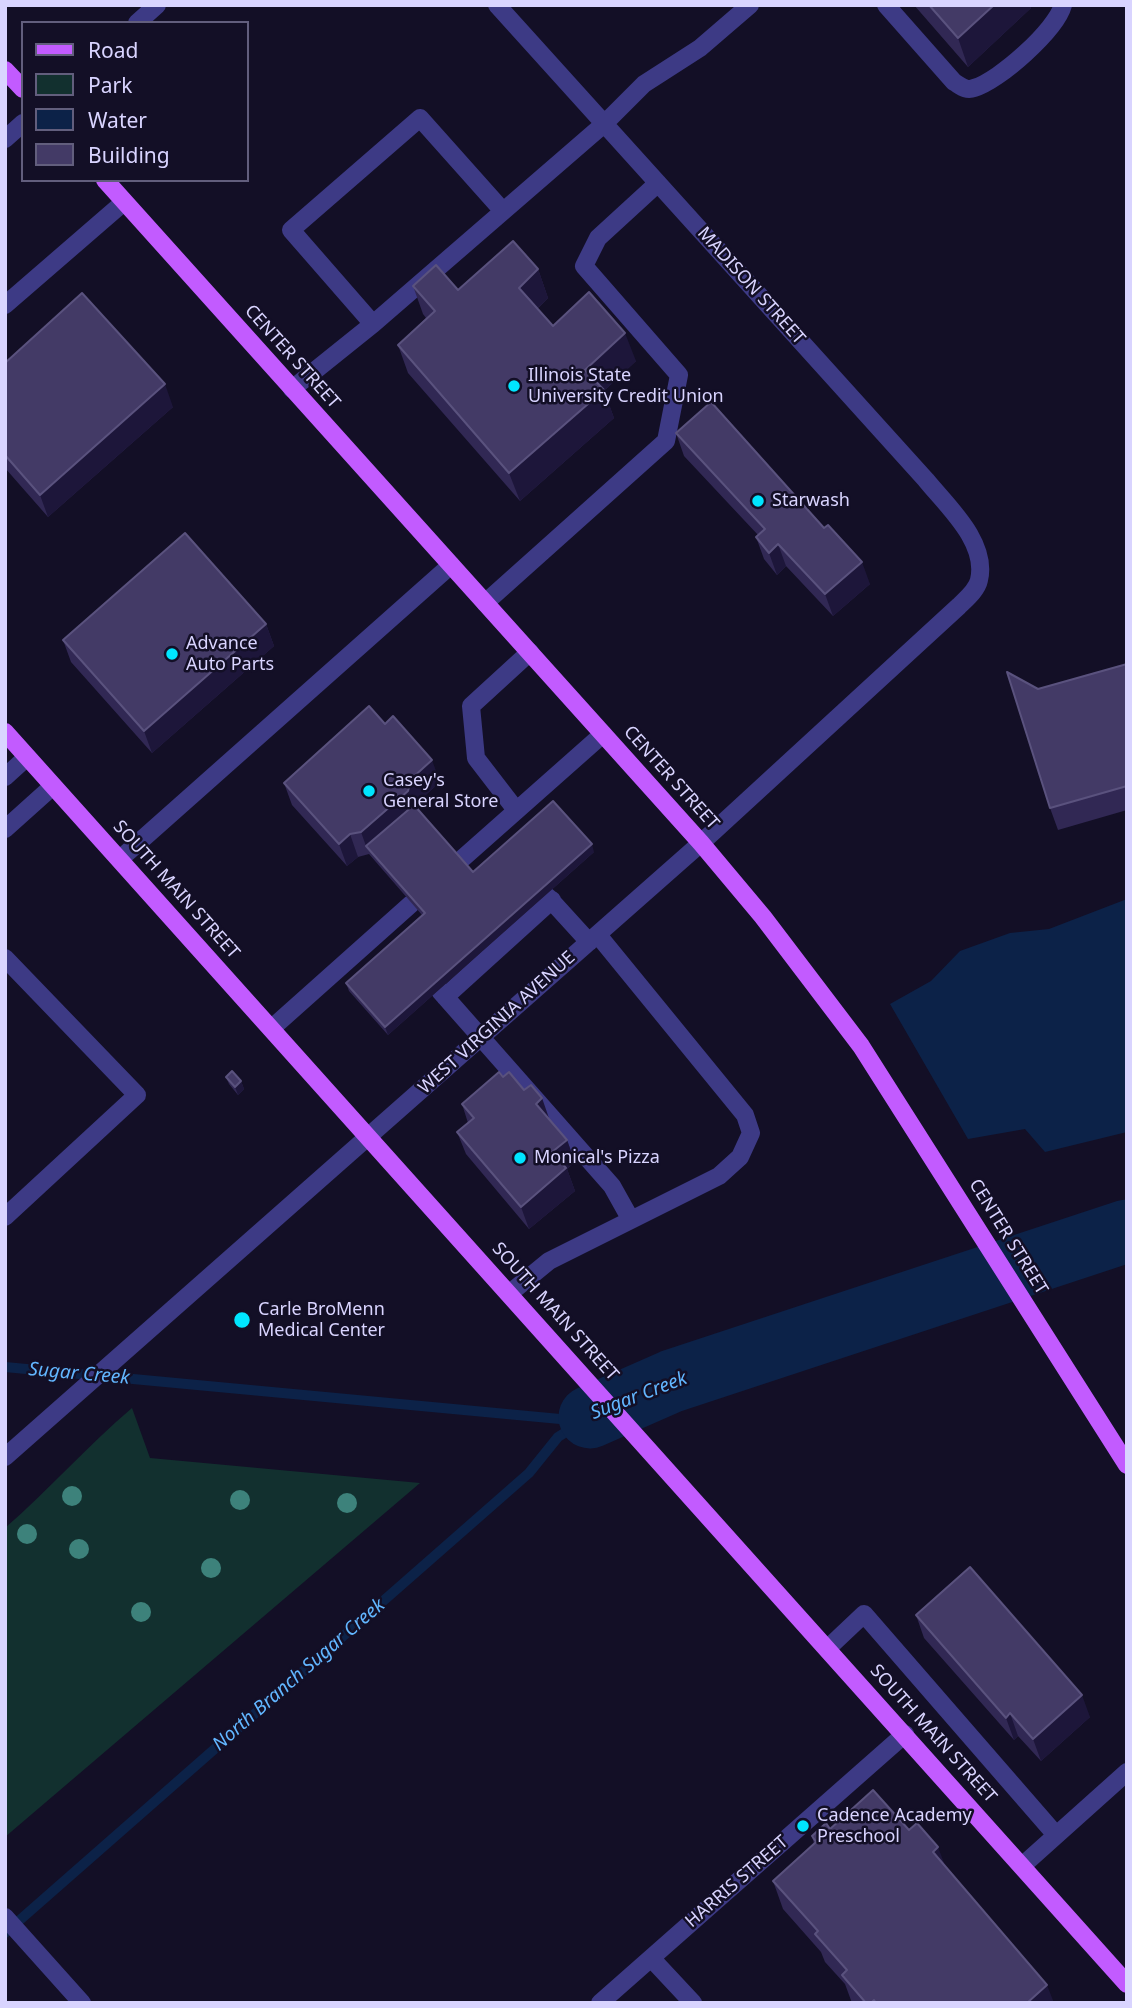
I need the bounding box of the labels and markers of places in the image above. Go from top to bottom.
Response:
place label: Illinois State University Credit Union [528,365,724,408]
marker: Illinois State University Credit Union [506,378,522,394]
place label: Starwash [772,490,850,512]
marker: Starwash [750,493,766,509]
place label: Advance Auto Parts [186,633,274,676]
marker: Advance Auto Parts [164,646,180,662]
place label: Casey's General Store [383,770,499,812]
marker: Casey's General Store [361,783,377,799]
place label: Monical's Pizza [534,1147,660,1169]
marker: Monical's Pizza [512,1150,528,1166]
place label: Carle BroMenn Medical Center [258,1299,385,1342]
marker: Carle BroMenn Medical Center [232,1310,252,1330]
place label: Cadence Academy Preschool [817,1805,972,1848]
marker: Cadence Academy Preschool [795,1818,811,1834]

